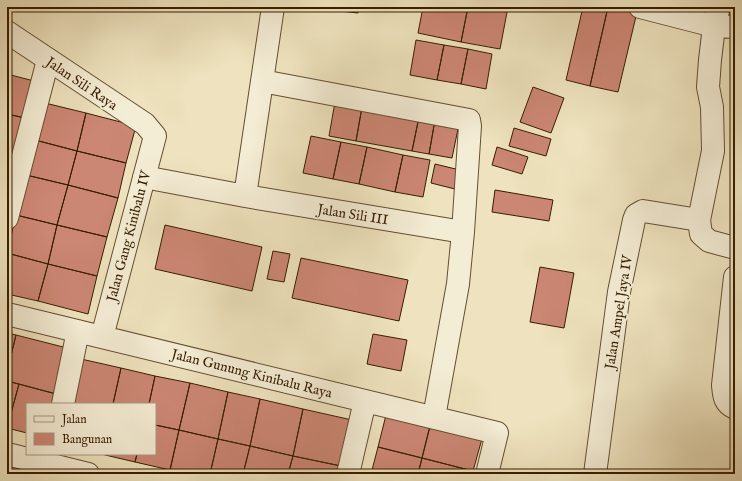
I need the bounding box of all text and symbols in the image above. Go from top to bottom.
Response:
street label: Jalan Sili Raya [40,52,122,115]
street label: Jalan Gang Kinibalu IV [102,168,155,306]
street label: Jalan Sili III [314,200,390,229]
street label: Jalan Ampel Jaya IV [601,253,637,372]
street label: Jalan Gunung Kinibalu Raya [168,345,335,403]
legend [26,403,156,455]
text: Jalan [60,412,87,428]
text: Bangunan [62,432,113,447]

